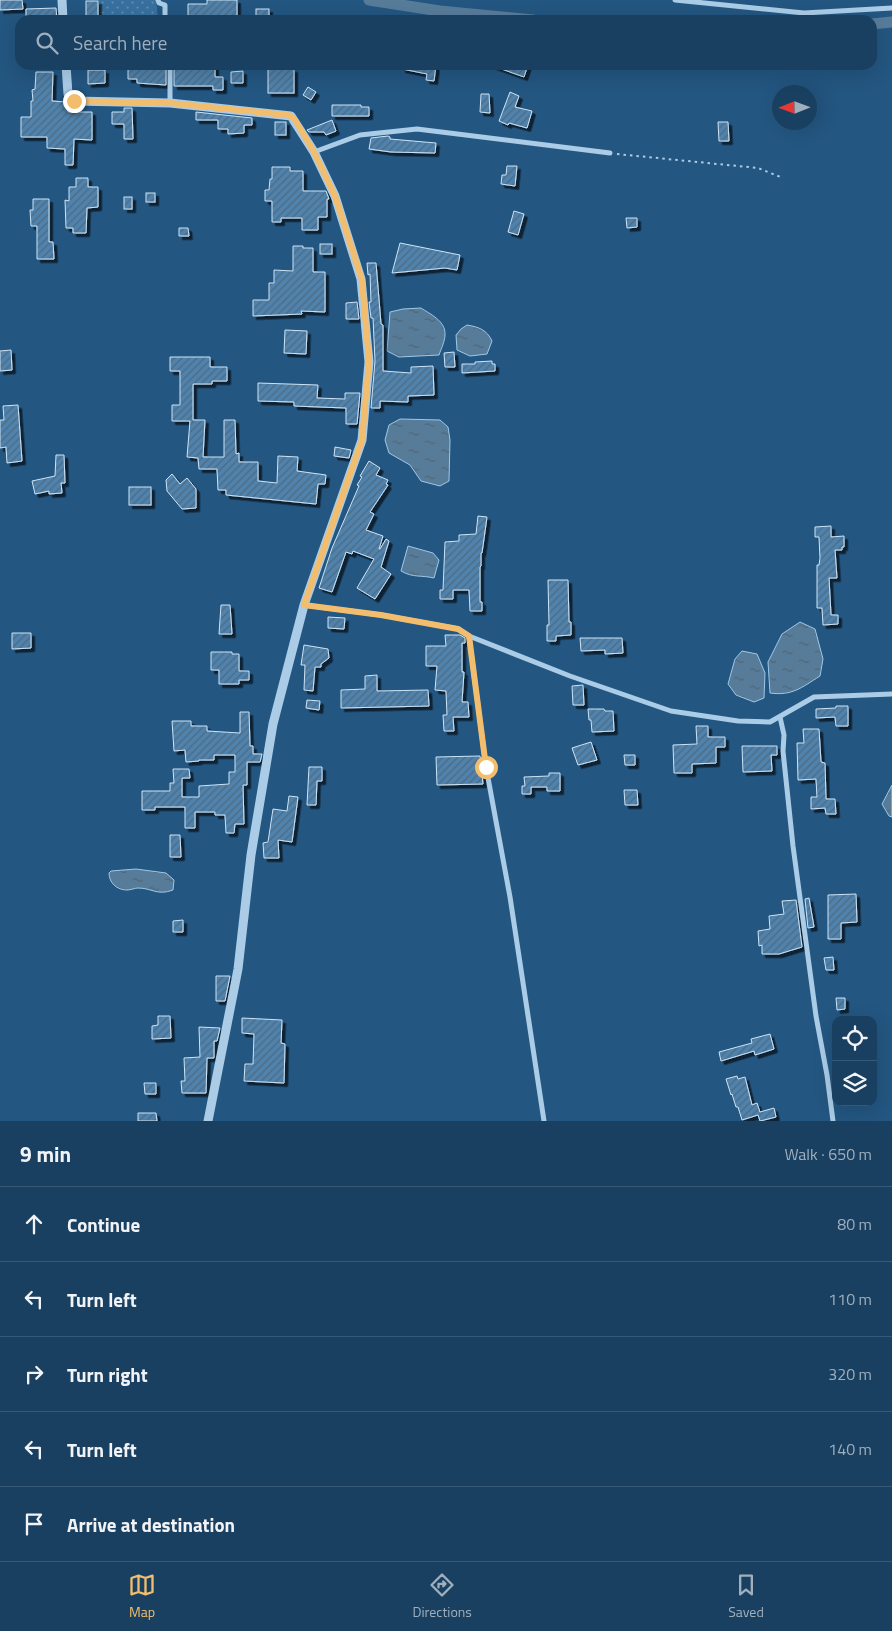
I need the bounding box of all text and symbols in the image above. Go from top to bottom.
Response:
search box [15,15,877,70]
text: Search here [73,28,167,57]
icon: search [33,29,61,57]
north arrow [772,85,817,130]
route end [63,90,86,113]
route start [475,756,498,779]
map controls [832,1016,877,1106]
button: locate [832,1016,877,1061]
button: layers [832,1061,877,1106]
text: 9 min [20,1138,71,1170]
text: Walk · 650 m [784,1142,872,1166]
icon: ahead [20,1210,48,1238]
text: Continue [67,1210,140,1239]
text: 80 m [837,1212,872,1236]
icon: left [20,1285,48,1313]
text: Turn left [67,1285,137,1314]
text: 110 m [828,1287,872,1311]
icon: right [20,1360,48,1388]
text: Turn right [67,1360,148,1389]
text: 320 m [828,1362,872,1386]
icon: left [20,1435,48,1463]
text: Turn left [67,1435,137,1464]
text: 140 m [828,1437,872,1461]
icon: arrive [20,1510,48,1538]
text: Arrive at destination [67,1510,235,1539]
tab: Map [128,1571,156,1622]
tab: Directions [412,1571,472,1622]
tab: Saved [728,1571,764,1622]

